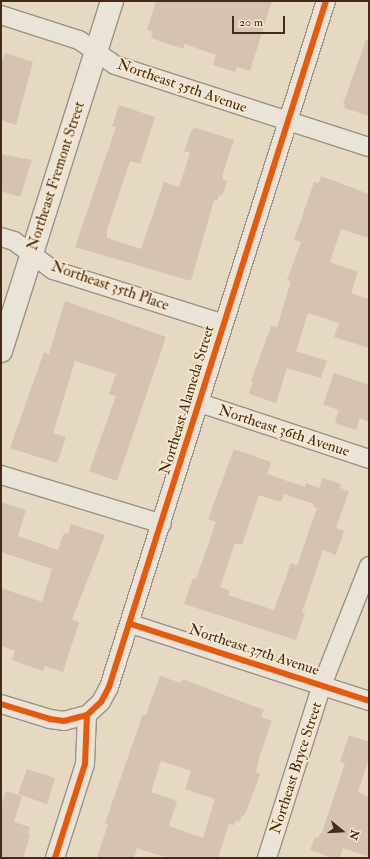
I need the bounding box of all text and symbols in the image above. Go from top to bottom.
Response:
scale bar [234,8,287,34]
text: 20 m [239,15,263,30]
street label: Northeast 35th Avenue [115,55,249,117]
street label: Northeast Fremont Street [23,99,89,253]
street label: Northeast 35th Place [49,257,171,315]
street label: Northeast Alameda Street [156,324,218,476]
street label: Northeast 36th Avenue [216,401,352,461]
street label: Northeast 37th Avenue [186,620,322,680]
street label: Northeast Bryce Street [266,700,326,836]
north arrow [322,811,362,851]
text: N [346,828,362,842]

